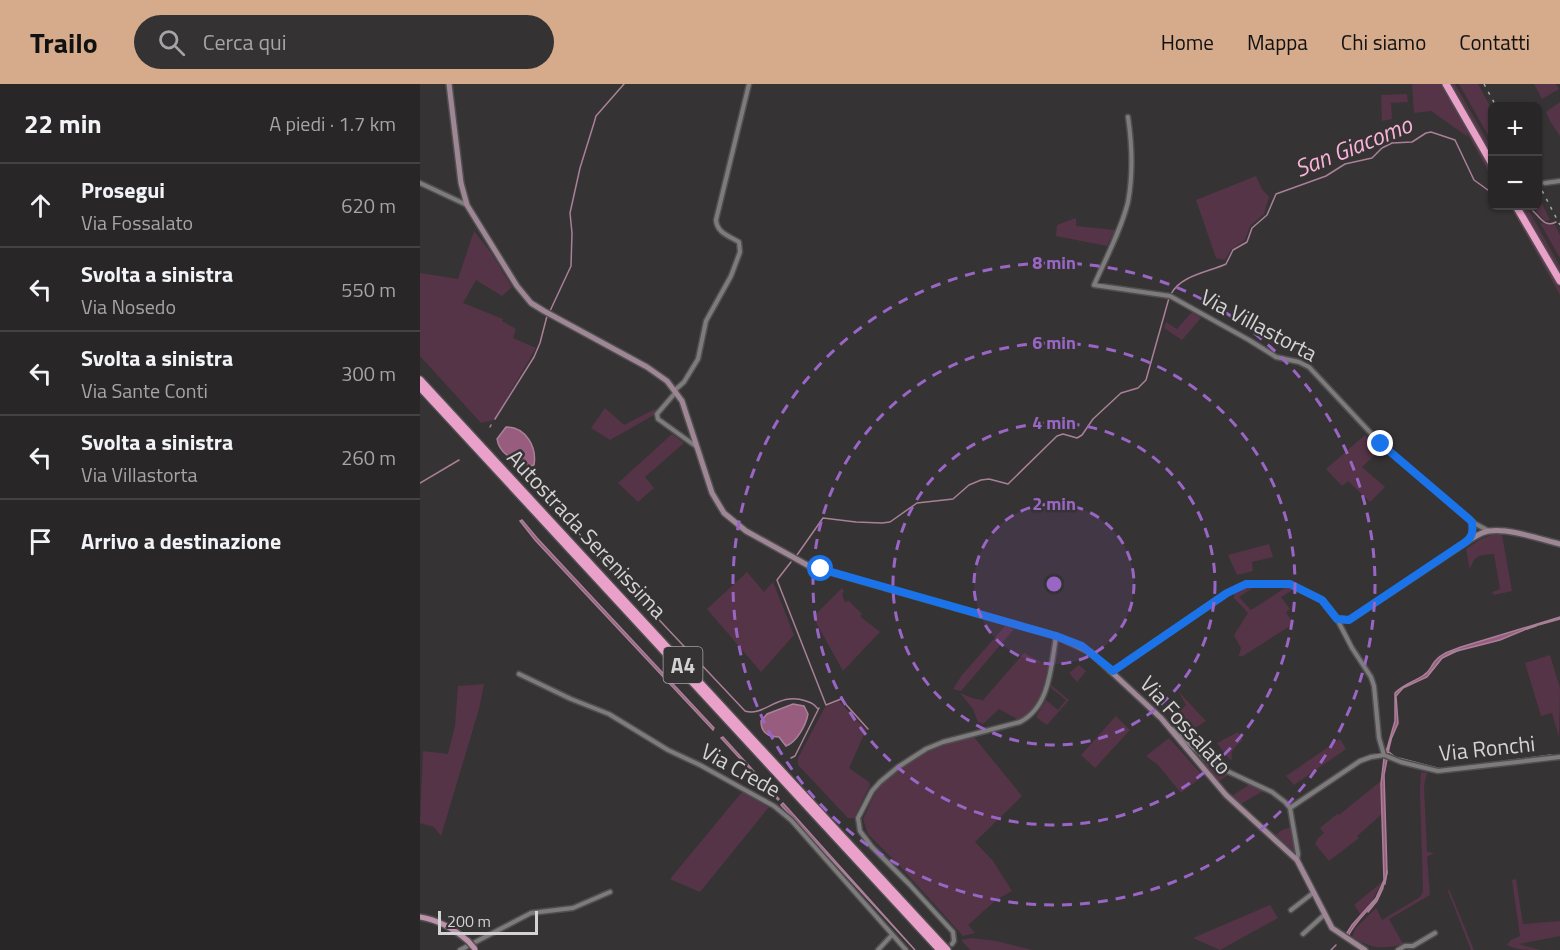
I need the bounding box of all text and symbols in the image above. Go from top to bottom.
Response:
search box [134,15,554,69]
text: Trailo [30,21,98,64]
text: Cerca qui [203,25,286,59]
icon: search [155,26,188,59]
text: Home [1161,26,1214,58]
text: Mappa [1247,26,1308,58]
text: Chi siamo [1341,26,1426,58]
text: Contatti [1459,26,1530,58]
map controls [1488,102,1542,210]
button: + [1488,102,1542,156]
text: 22 min [24,104,102,143]
water label: San Giacomo [1289,106,1418,186]
text: A piedi · 1.7 km [269,108,396,139]
button: − [1488,156,1542,210]
text: Prosegui [81,173,165,207]
icon: ahead [24,189,57,222]
text: 620 m [341,190,396,221]
text: Via Fossalato [81,207,193,238]
text: 8 min [1032,249,1076,276]
text: Svolta a sinistra [81,257,233,291]
icon: left [24,273,57,306]
text: 550 m [341,274,396,305]
street label: Via Villastorta [1194,280,1324,370]
text: Via Nosedo [81,291,176,322]
text: 6 min [1032,329,1076,356]
text: Svolta a sinistra [81,341,233,375]
icon: left [24,357,57,390]
text: 300 m [341,358,396,389]
text: Via Sante Conti [81,375,208,406]
text: 4 min [1032,409,1076,436]
text: Svolta a sinistra [81,425,233,459]
route end [1367,430,1393,456]
icon: left [24,441,57,474]
text: 260 m [341,442,396,473]
street label: Autostrada Serenissima [499,442,675,626]
text: Via Villastorta [81,459,198,490]
text: 2 min [1032,490,1076,517]
text: Arrivo a destinazione [81,524,281,558]
icon: arrive [24,525,57,558]
route start [807,555,833,581]
centre of rings [1044,574,1064,594]
road number: A4 [664,647,702,683]
street label: Via Fossalato [1132,668,1240,782]
street label: Via Ronchi [1437,726,1537,770]
street label: Via Crede [695,734,787,806]
scale bar [438,908,538,936]
text: 200 m [447,909,491,933]

